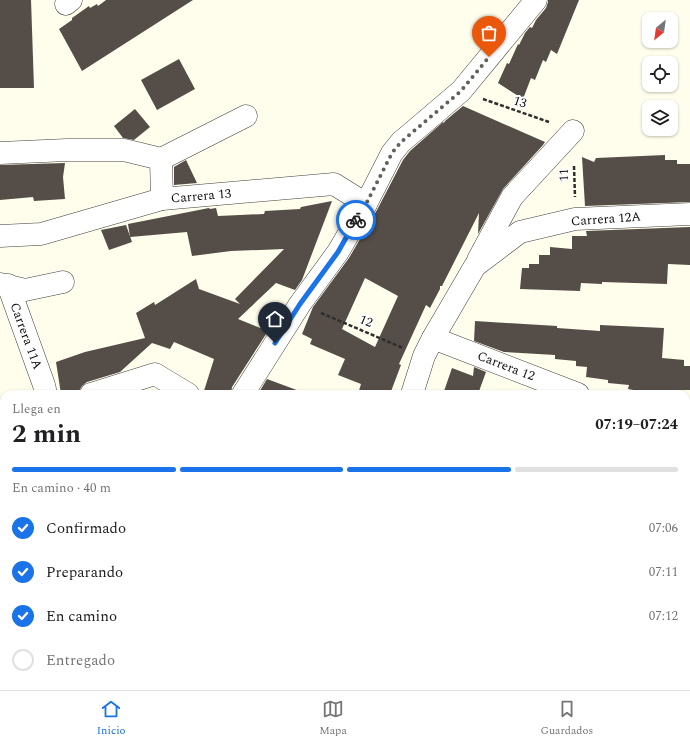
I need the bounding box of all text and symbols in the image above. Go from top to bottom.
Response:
north arrow [642,12,678,48]
map controls [642,12,678,136]
pin [472,16,506,57]
icon: bag [478,22,500,44]
button: locate [642,56,678,92]
street label: 13 [511,90,530,114]
button: layers [642,100,678,136]
street label: 11 [554,168,574,182]
street label: Carrera 13 [170,183,232,209]
courier [336,200,376,240]
street label: Carrera 12A [570,207,642,231]
icon: bike [345,209,367,231]
street label: Carrera 11A [5,300,47,373]
pin [258,302,292,343]
icon: home [264,308,286,330]
street label: 12 [356,309,376,333]
street label: Carrera 12 [474,346,538,386]
text: Llega en [12,399,61,419]
text: 07:19–07:24 [595,413,678,436]
text: 2 min [12,414,81,454]
text: En camino · 40 m [12,478,111,498]
icon: check [12,517,34,539]
text: Confirmado [46,517,126,540]
text: 07:06 [649,518,678,538]
icon: check [12,561,34,583]
text: Preparando [46,561,123,584]
text: 07:11 [649,562,678,582]
icon: check [12,605,34,627]
text: En camino [46,605,117,628]
text: 07:12 [649,606,678,626]
text: Entregado [46,649,115,672]
tab: Inicio [97,698,126,739]
tab: Mapa [319,698,347,739]
tab: Guardados [540,698,593,739]

